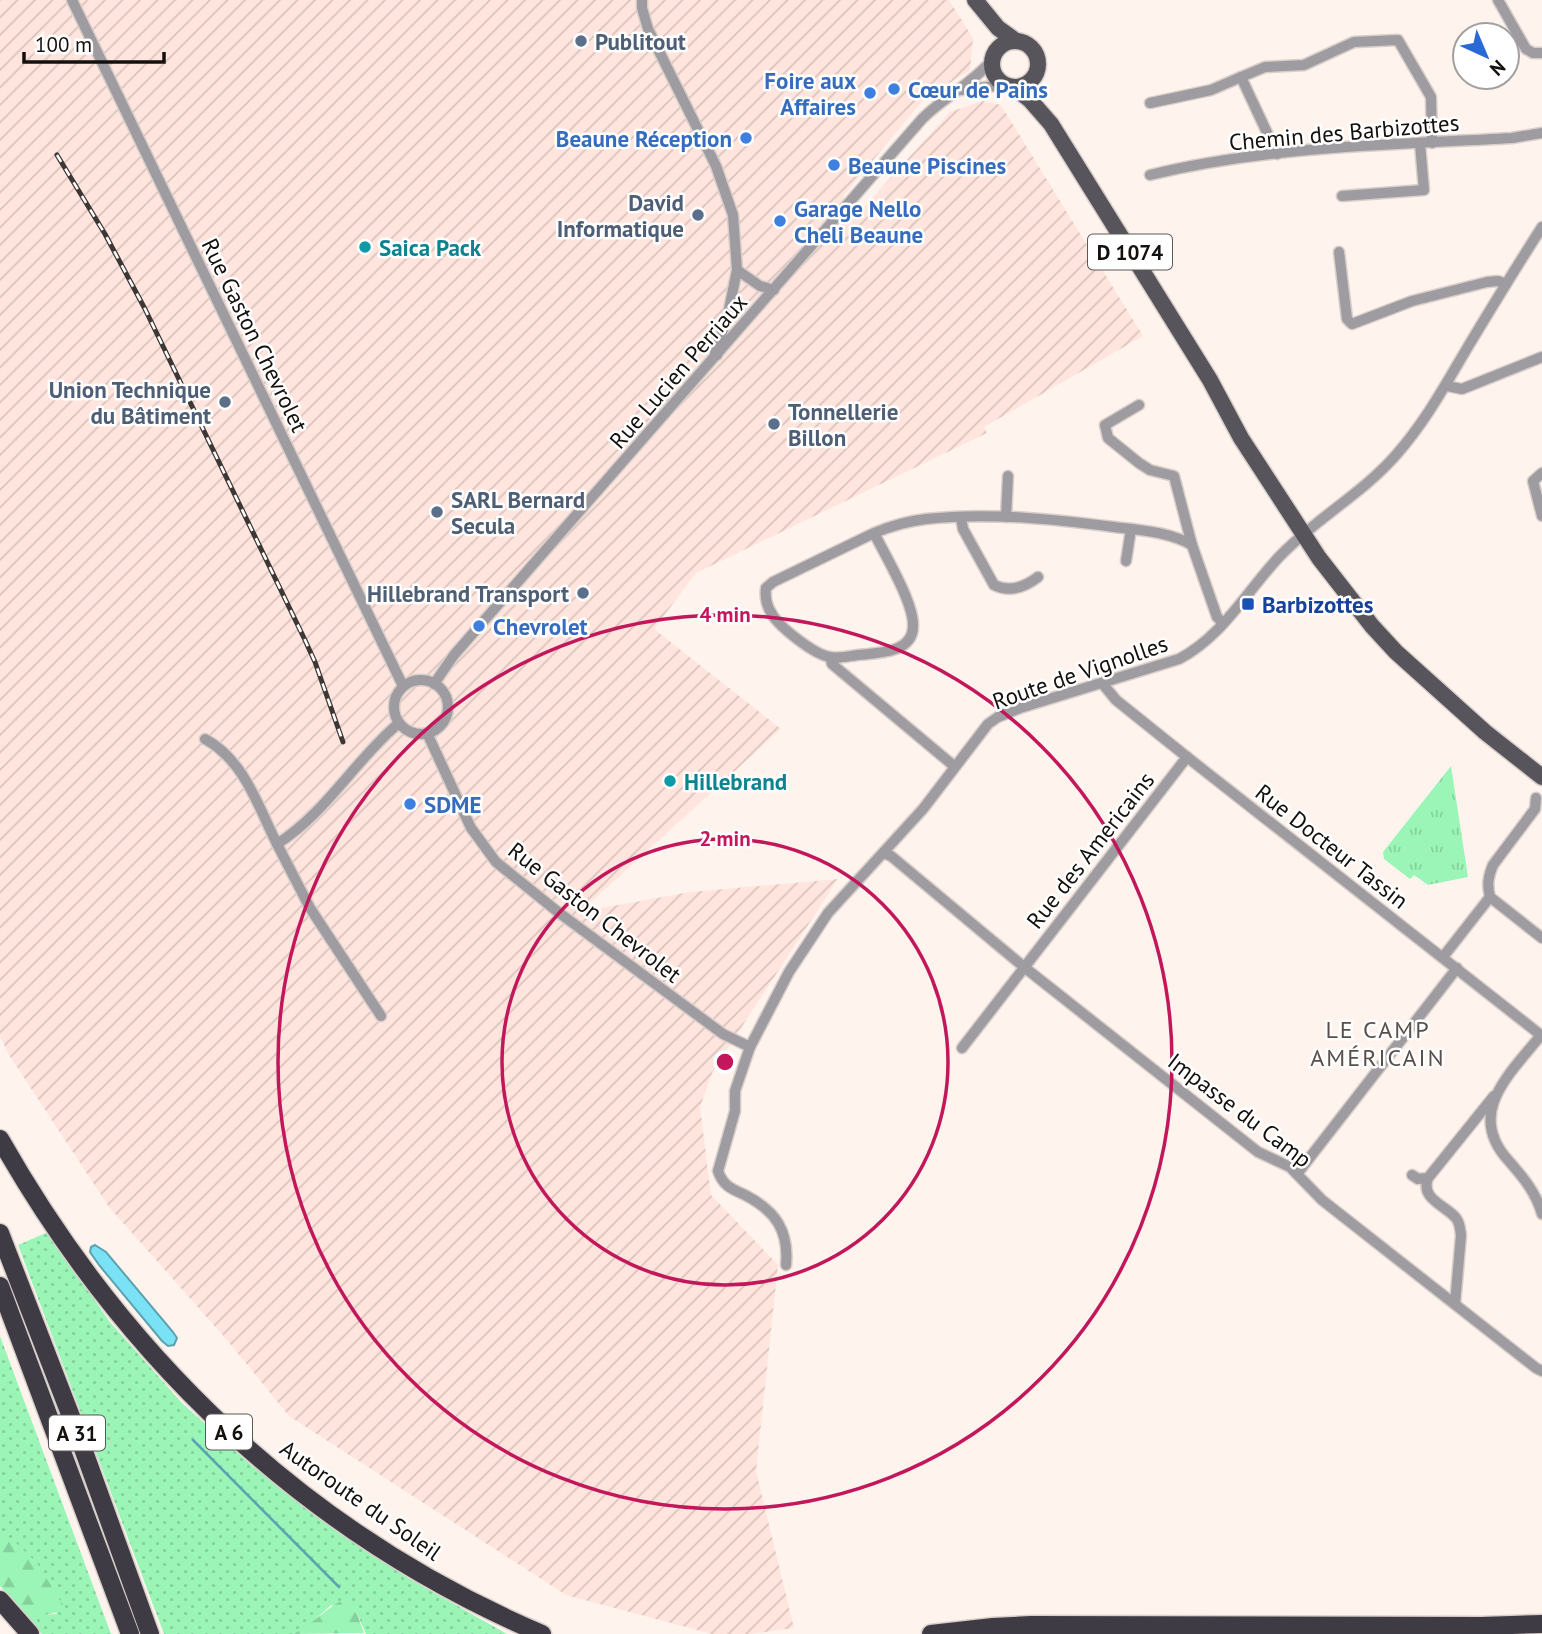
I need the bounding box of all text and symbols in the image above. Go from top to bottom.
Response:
scale bar [24,21,164,65]
north arrow [1451,21,1521,91]
place label: Publitout [595,27,686,56]
text: 100 m [35,31,92,58]
marker: Publitout [573,33,589,49]
text: N [1485,55,1511,81]
place label: Foire aux Affaires [764,66,856,121]
place label: Cœur de Pains [908,75,1048,104]
marker: Cœur de Pains [886,81,902,97]
marker: Foire aux Affaires [862,85,878,101]
street label: Chemin des Barbizottes [1228,107,1460,157]
place label: Beaune Réception [556,124,732,153]
marker: Beaune Réception [738,130,754,146]
place label: Beaune Piscines [848,151,1007,180]
marker: Beaune Piscines [826,157,842,173]
place label: David Informatique [557,188,684,243]
place label: Garage Nello Cheli Beaune [794,194,923,249]
marker: David Informatique [690,207,706,223]
marker: Garage Nello Cheli Beaune [772,213,788,229]
street label: Rue Gaston Chevrolet [196,233,315,437]
place label: Saica Pack [379,233,482,262]
road number: D 1074 [1088,234,1172,270]
marker: Saica Pack [357,239,373,255]
street label: Rue Lucien Perriaux [603,288,753,454]
place label: Union Technique du Bâtiment [49,375,211,430]
marker: Union Technique du Bâtiment [217,394,233,410]
place label: Tonnellerie Billon [788,397,898,452]
marker: Tonnellerie Billon [766,416,782,432]
place label: SARL Bernard Secula [451,485,585,540]
marker: SARL Bernard Secula [429,504,445,520]
place label: Hillebrand Transport [367,579,569,608]
marker: Hillebrand Transport [575,585,591,601]
place label: Barbizottes [1262,590,1374,619]
marker: Barbizottes [1240,596,1256,612]
text: 4 min [699,601,751,628]
place label: Chevrolet [493,612,588,641]
marker: Chevrolet [471,618,487,634]
street label: Route de Vignolles [989,628,1171,716]
street label: Rue des Americains [1020,766,1160,934]
place label: Hillebrand [684,767,787,796]
marker: Hillebrand [662,773,678,789]
street label: Rue Docteur Tassin [1250,777,1414,915]
place label: SDME [424,790,481,819]
marker: SDME [402,796,418,812]
text: 2 min [699,825,751,852]
street label: Rue Gaston Chevrolet [503,835,688,989]
district label: LE CAMP AMÉRICAIN [1310,1014,1446,1073]
street label: Impasse du Camp [1162,1046,1318,1174]
centre of rings [713,1050,737,1074]
road number: A 6 [206,1414,252,1450]
road number: A 31 [49,1416,105,1450]
street label: Autoroute du Soleil [275,1434,448,1567]

